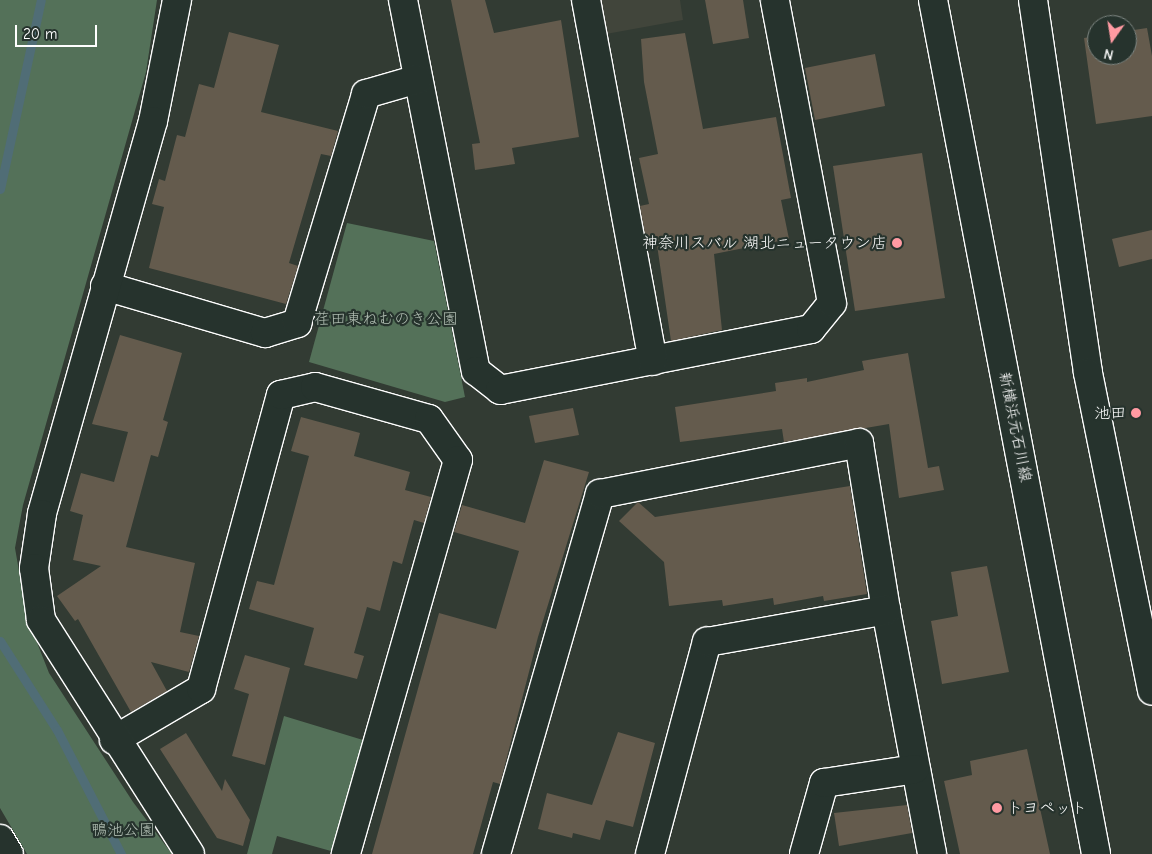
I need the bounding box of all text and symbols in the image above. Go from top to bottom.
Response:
scale bar [18,15,100,47]
north arrow [1087,15,1137,65]
text: 20 m [23,25,57,43]
text: N [1102,45,1115,63]
place label: 神奈川スバル 湖北ニュータウン店 [642,233,887,253]
marker: 神奈川スバル 湖北ニュータウン店 [891,237,903,249]
park label: 荏田東ねむのき公園 [314,309,458,329]
street label: 新横浜元石川線 [995,370,1035,484]
place label: 池田 [1094,403,1126,423]
marker: 池田 [1130,407,1142,419]
place label: トヨペット [1007,798,1087,818]
marker: トヨペット [991,802,1003,814]
park label: 鴨池公園 [91,820,155,840]

